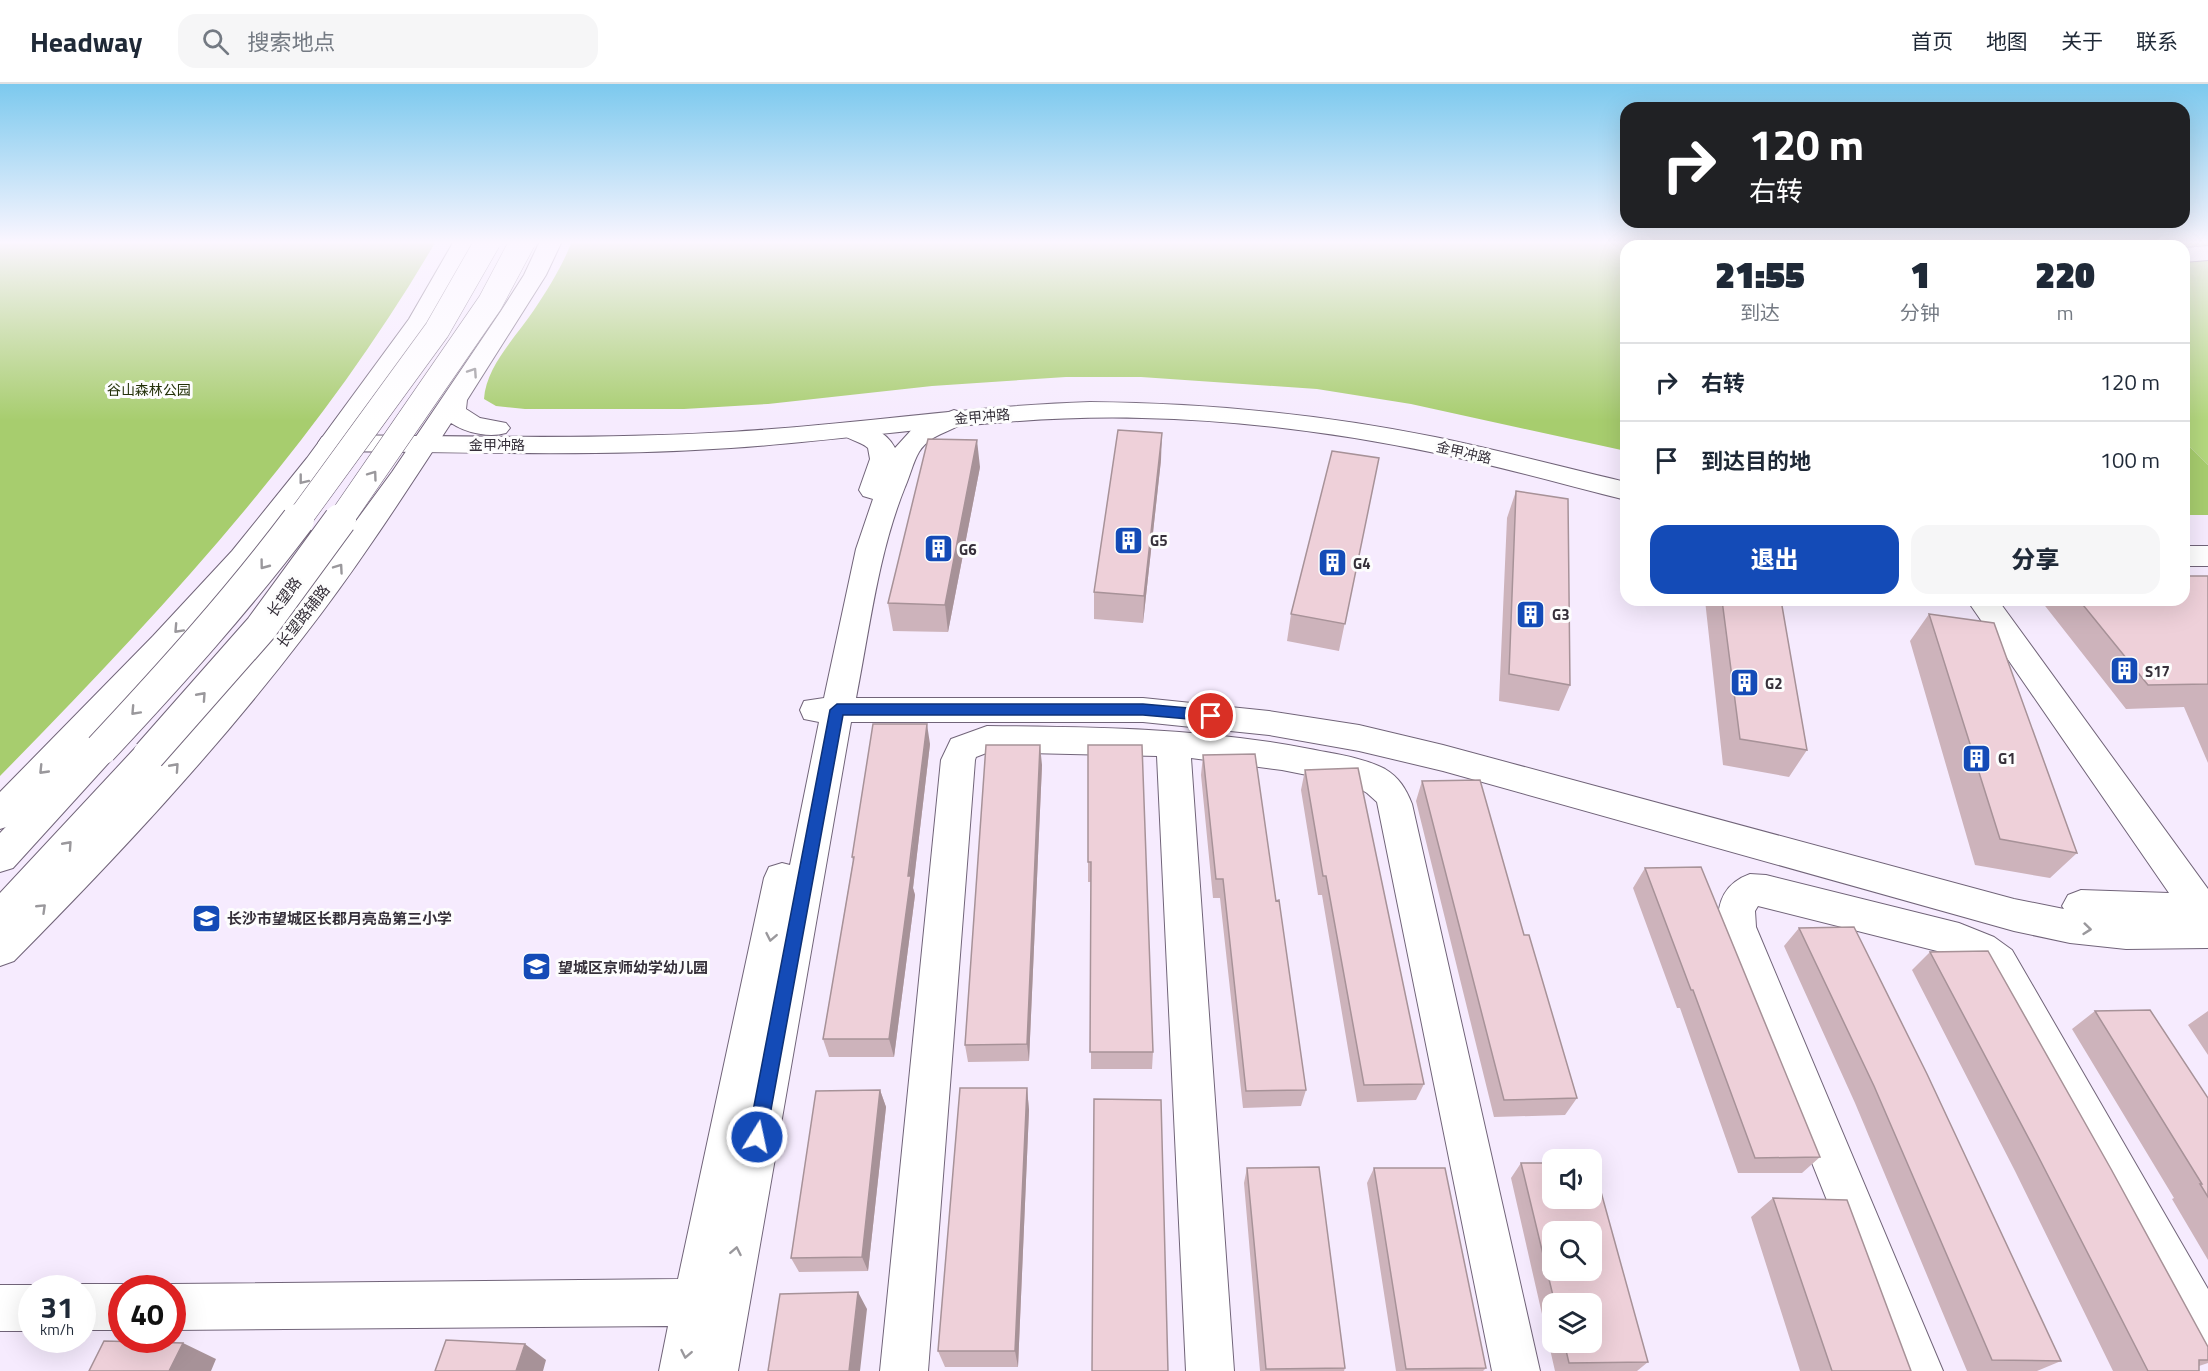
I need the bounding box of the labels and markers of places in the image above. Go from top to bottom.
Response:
building icon: G5 [1113,524,1145,556]
place label: G5 [1150,529,1168,552]
building icon: G6 [922,533,954,565]
place label: G6 [959,538,977,561]
building icon: G4 [1316,547,1348,579]
place label: G4 [1353,552,1371,575]
building icon: G3 [1515,598,1547,630]
place label: G3 [1552,603,1570,626]
building icon: S17 [2108,655,2140,687]
place label: S17 [2145,660,2170,683]
building icon: G2 [1728,667,1760,699]
place label: G2 [1765,672,1783,695]
pin [1185,690,1236,741]
building icon: G1 [1961,742,1993,774]
place label: G1 [1998,747,2016,770]
school or university icon: 长沙市望城区长郡月亮岛第三小学 [190,902,222,934]
place label: 长沙市望城区长郡月亮岛第三小学 [227,907,452,930]
school or university icon: 望城区京师幼学幼儿园 [521,951,553,983]
place label: 望城区京师幼学幼儿园 [558,956,708,979]

